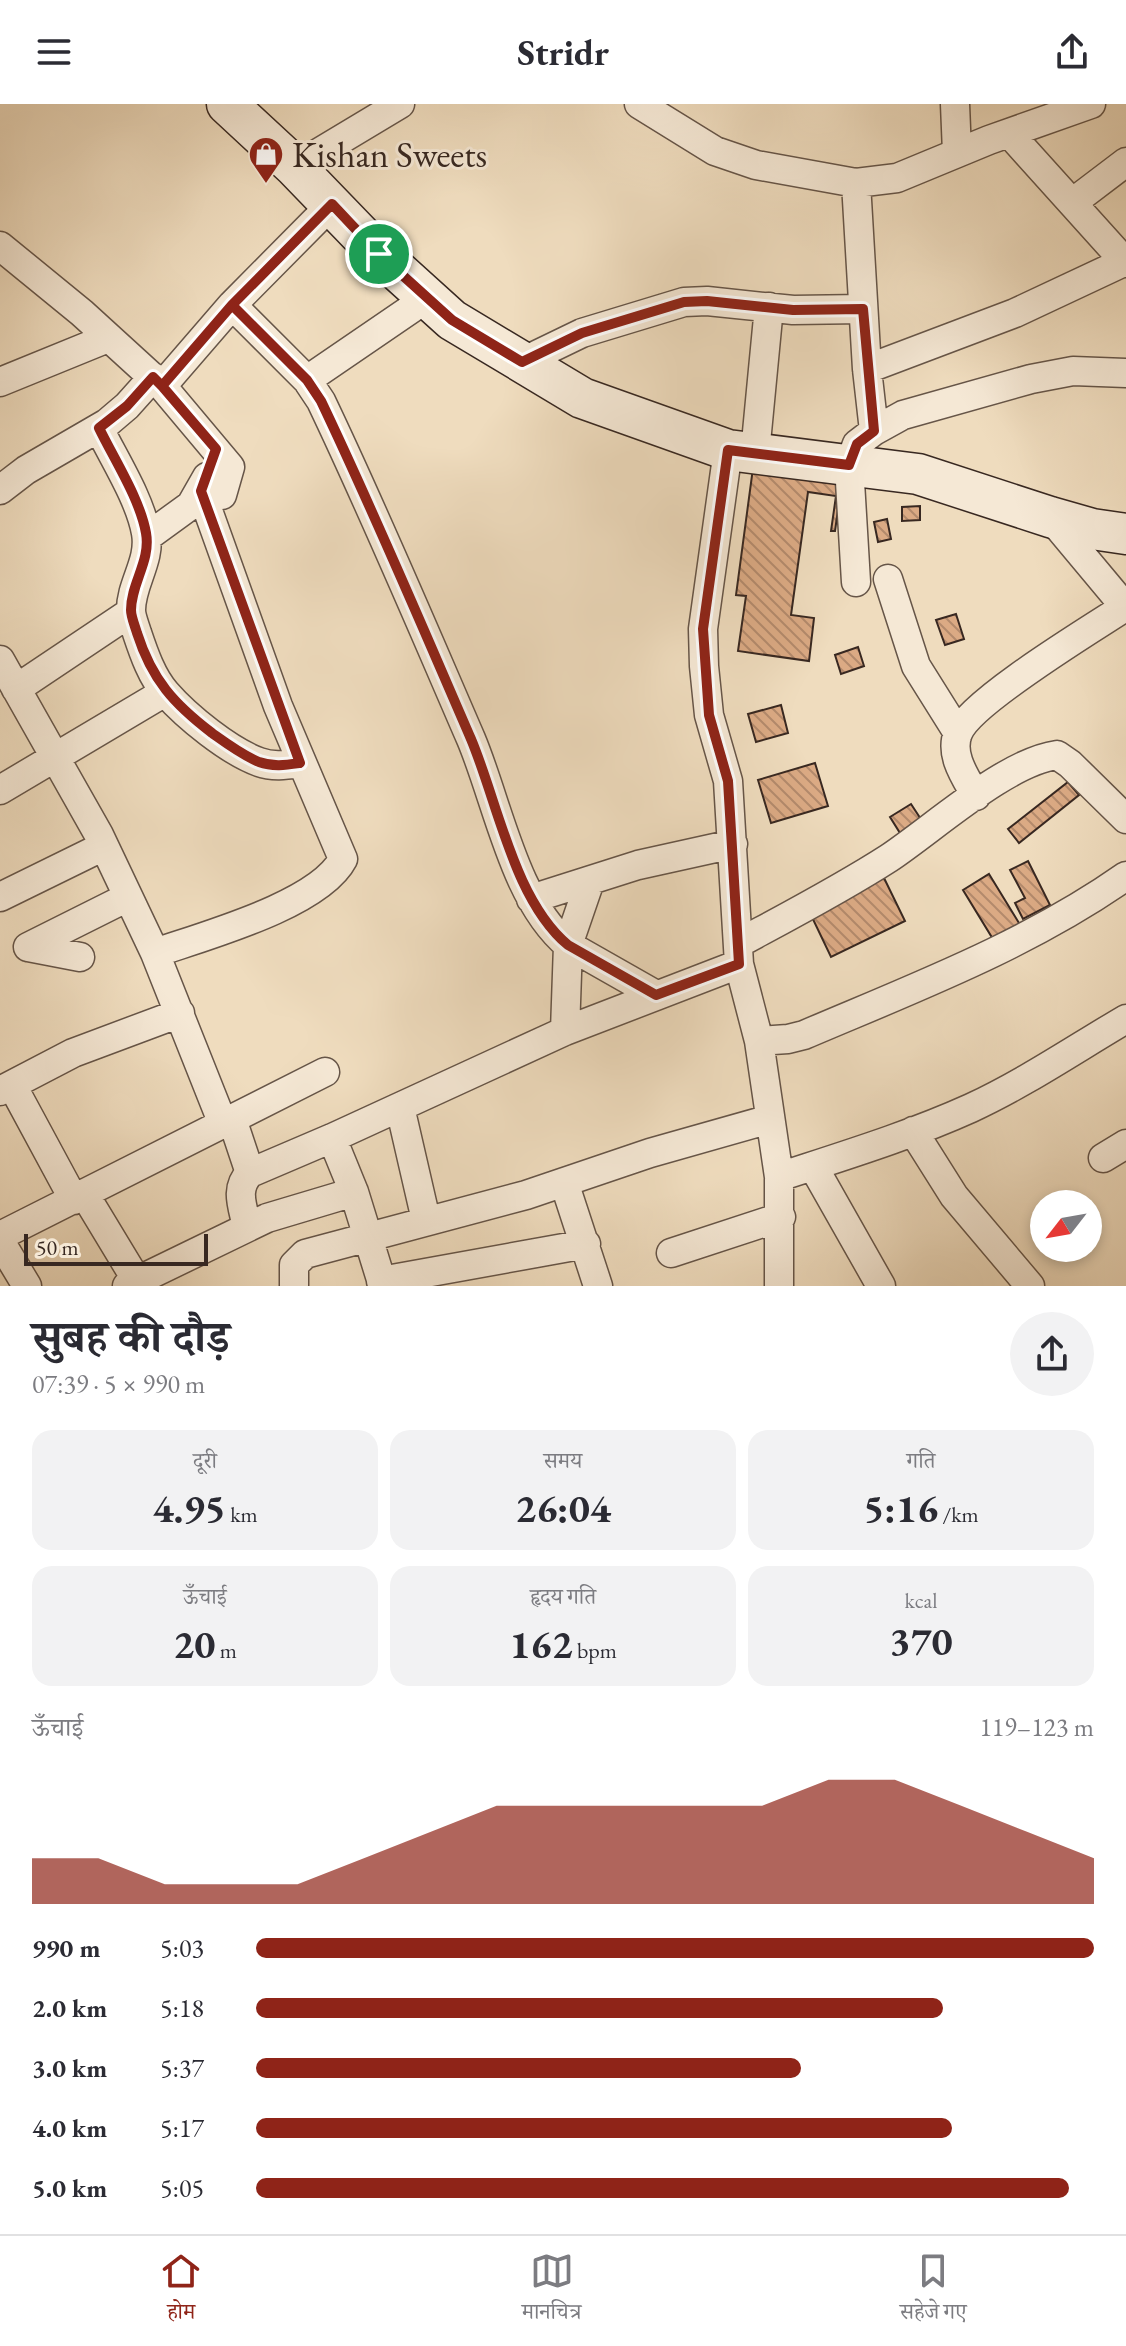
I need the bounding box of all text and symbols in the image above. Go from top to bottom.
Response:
text: Stridr [517,29,609,76]
icon: menu [32,30,76,74]
icon: share [1050,30,1094,74]
place label: Kishan Sweets [292,131,487,178]
shop icon: Kishan Sweets [247,135,285,185]
pin [345,220,413,288]
icon: arrive [357,232,401,276]
north arrow [1030,1190,1102,1262]
map controls [1030,1190,1102,1262]
scale bar [24,1230,208,1266]
text: 50 m [36,1233,79,1262]
text: सुबह की दौड़ [32,1308,230,1365]
button: share [1010,1312,1094,1396]
text: 07:39 · 5 × 990 m [32,1367,205,1401]
text: दूरी [193,1446,217,1475]
text: समय [544,1446,582,1475]
text: गति [907,1446,935,1475]
text: 4.95 [152,1482,226,1534]
text: 26:04 [515,1482,611,1534]
text: 5:16 [863,1482,938,1534]
text: km [226,1500,258,1529]
text: /km [938,1500,979,1529]
text: ऊँचाई [183,1582,227,1611]
text: हृदय गति [530,1582,596,1611]
text: kcal [904,1586,938,1615]
text: 370 [889,1615,953,1667]
text: 20 [173,1618,215,1670]
text: 162 [509,1618,573,1670]
text: m [215,1636,237,1665]
text: bpm [573,1636,617,1665]
text: ऊँचाई [32,1710,83,1744]
text: 119–123 m [979,1710,1094,1744]
text: 990 m [32,1931,100,1965]
text: 5:03 [160,1931,204,1965]
text: 2.0 km [32,1991,107,2025]
text: 5:18 [160,1991,204,2025]
text: 3.0 km [32,2051,107,2085]
text: 5:37 [160,2051,204,2085]
text: 4.0 km [32,2111,107,2145]
text: 5:17 [160,2111,204,2145]
text: 5.0 km [32,2171,107,2205]
text: 5:05 [160,2171,204,2205]
tab: होम [159,2249,203,2333]
tab: मानचित्र [522,2249,581,2333]
tab: सहेजे गए [900,2249,967,2333]

